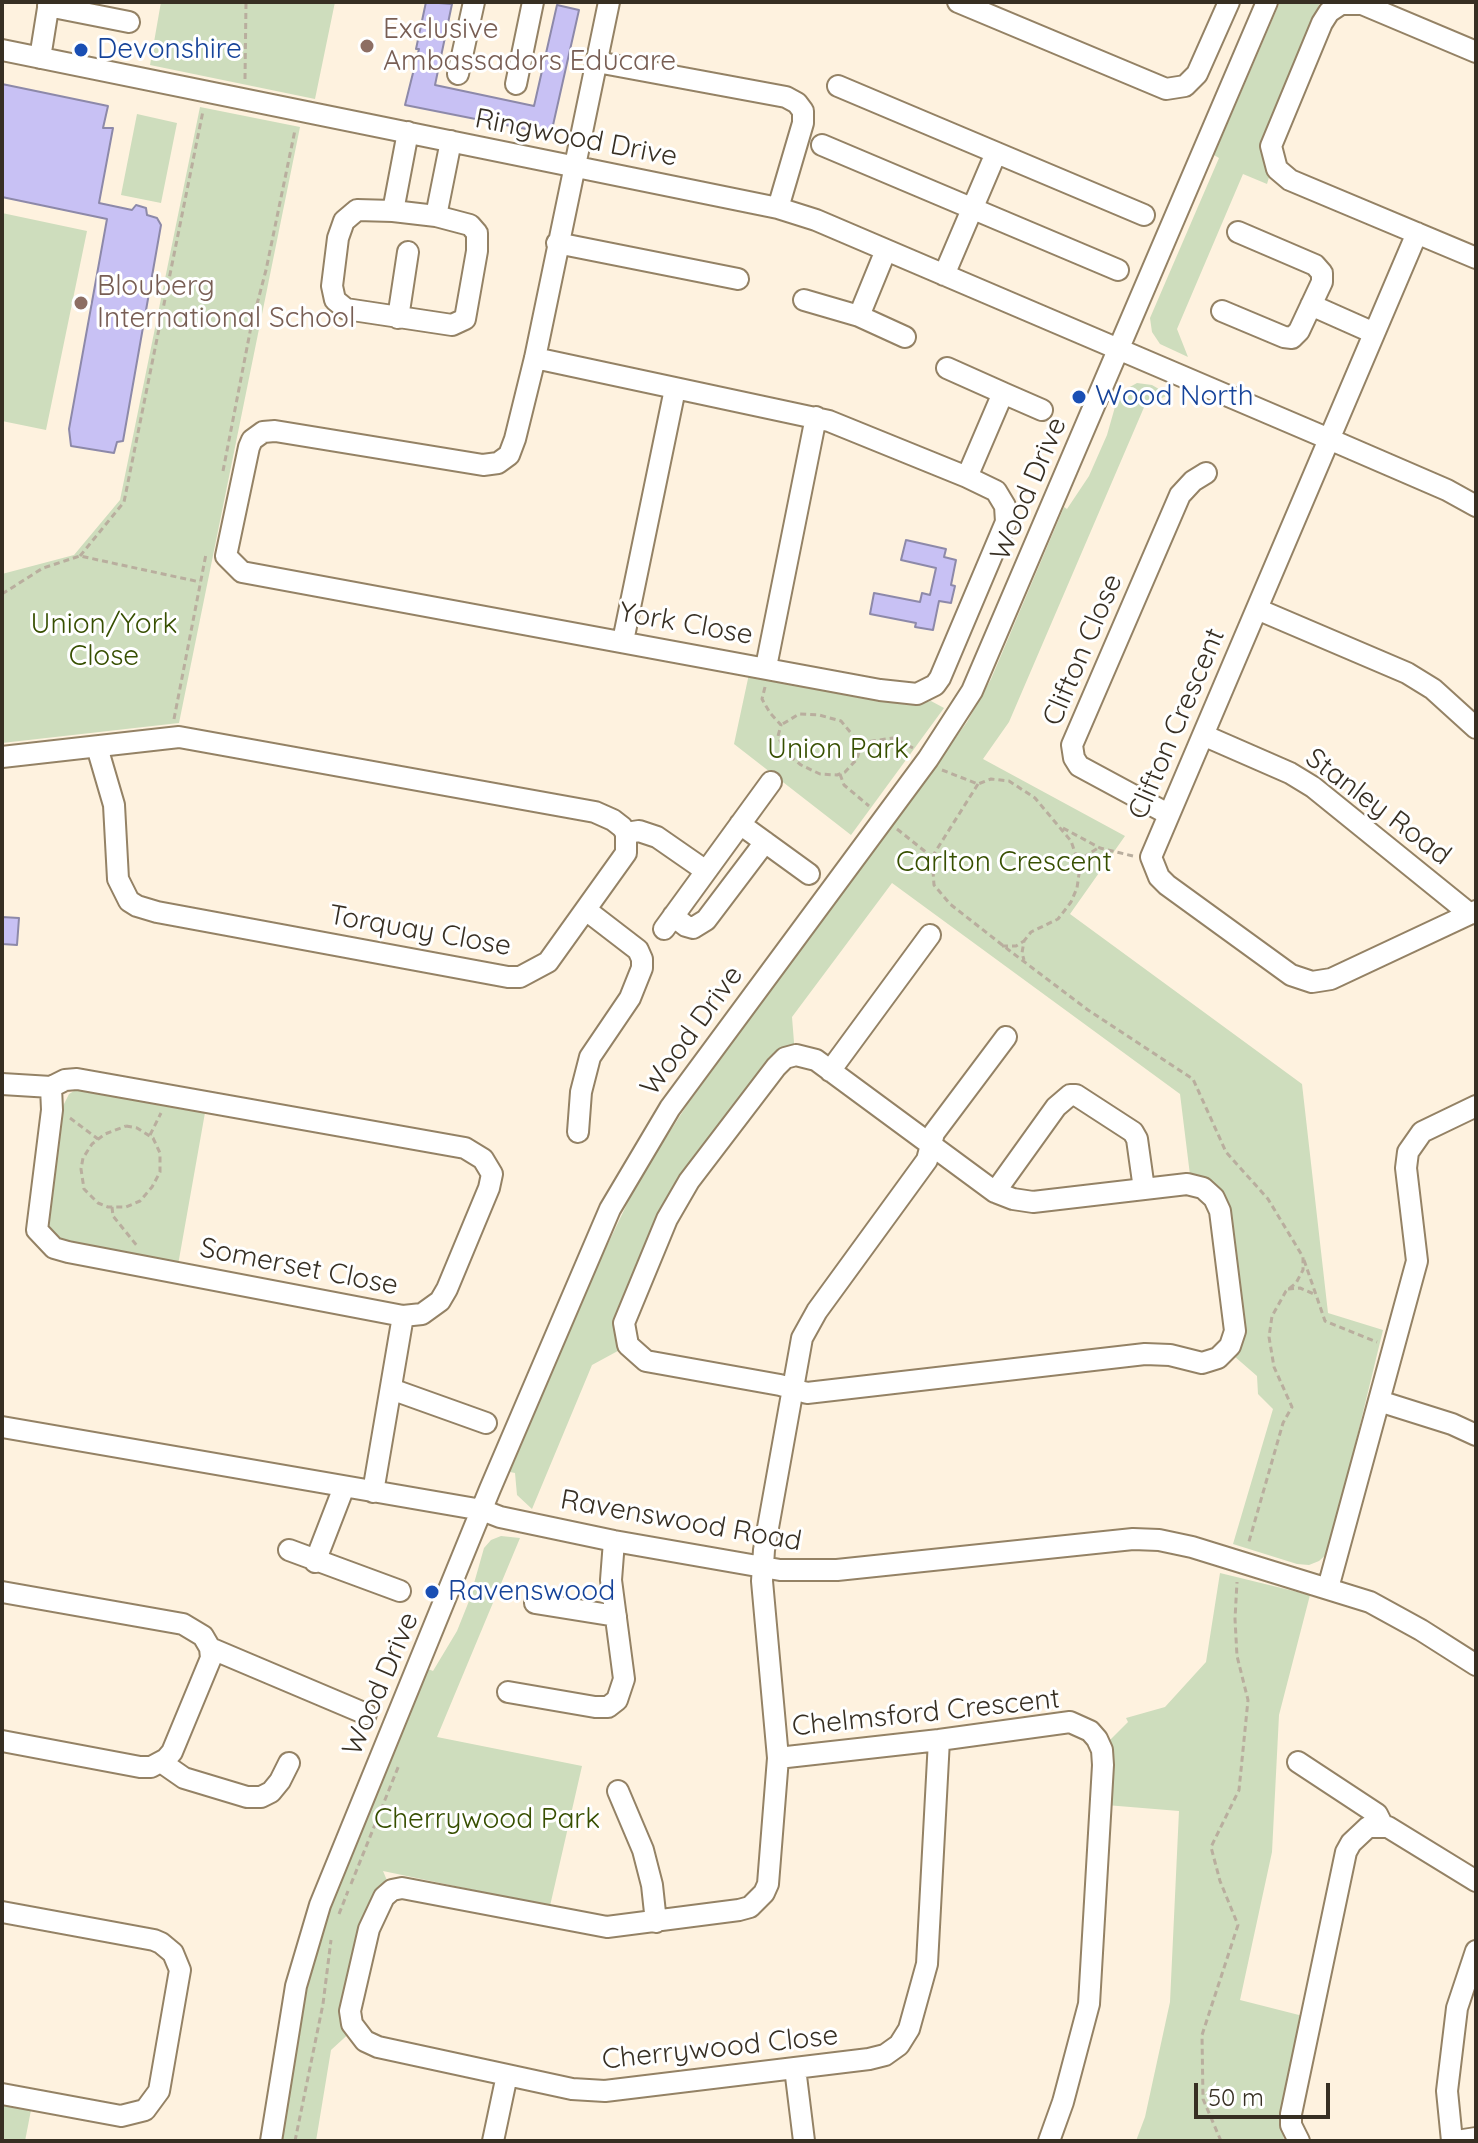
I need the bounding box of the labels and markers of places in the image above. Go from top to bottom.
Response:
place label: Exclusive Ambassadors Educare [383,13,676,79]
place label: Devonshire [97,33,242,67]
marker: Exclusive Ambassadors Educare [358,37,376,55]
marker: Devonshire [72,41,90,59]
place label: Blouberg International School [97,270,355,336]
marker: Blouberg International School [72,294,90,312]
place label: Wood North [1095,380,1254,414]
marker: Wood North [1070,388,1088,406]
place label: Ravenswood [448,1575,615,1609]
marker: Ravenswood [423,1583,441,1601]

